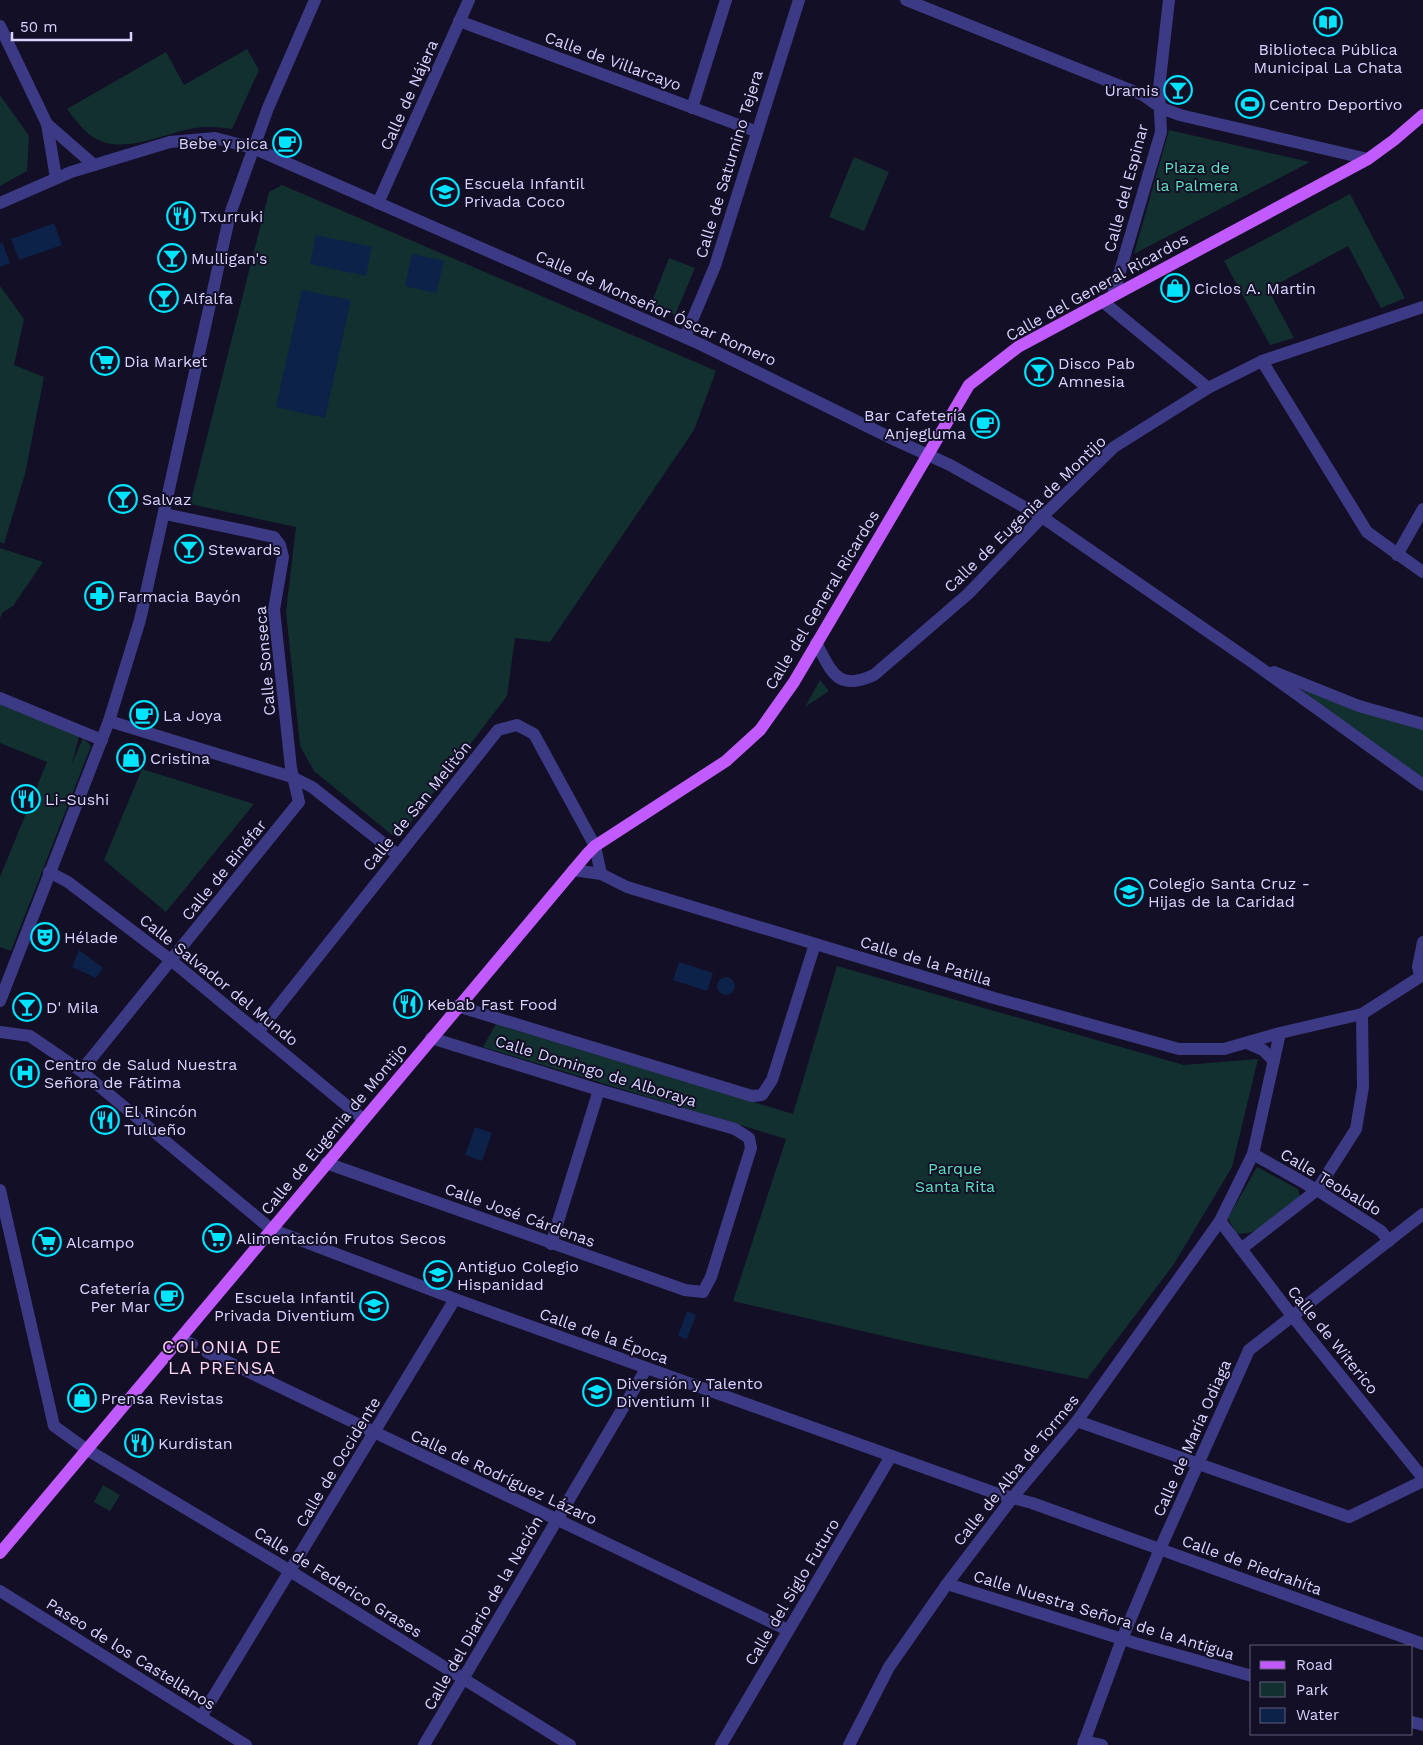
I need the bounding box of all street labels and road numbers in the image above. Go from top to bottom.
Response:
street label: Calle de Villarcayo [542,27,684,95]
street label: Calle de Nájera [376,37,442,153]
street label: Calle de Saturnino Tejera [691,68,767,260]
street label: Calle del Espinar [1100,121,1152,254]
street label: Calle del General Ricardos [1002,229,1192,345]
street label: Calle de Monseñor Óscar Romero [533,246,779,370]
street label: Calle de Eugenia de Montijo [940,432,1110,596]
street label: Calle del General Ricardos [761,507,883,693]
street label: Calle Sonseca [251,605,279,717]
street label: Calle de San Melitón [359,737,475,875]
street label: Calle de Binéfar [177,815,271,924]
street label: Calle Salvador del Mundo [136,910,302,1050]
street label: Calle de la Patilla [858,932,994,990]
street label: Calle Domingo de Alboraya [493,1031,699,1111]
street label: Calle de Eugenia de Montijo [257,1040,411,1218]
street label: Calle Teobaldo [1277,1144,1385,1220]
street label: Calle José Cárdenas [442,1179,598,1251]
street label: Calle de Witerico [1284,1282,1382,1398]
street label: Calle de la Época [537,1304,671,1368]
street label: Calle de María Odiaga [1149,1357,1235,1519]
street label: Calle de Alba de Tormes [949,1390,1083,1550]
street label: Calle de Occidente [292,1394,384,1530]
street label: Calle de Rodríguez Lázaro [408,1425,600,1529]
street label: Calle del Diario de la Nación [419,1512,547,1714]
street label: Calle del Siglo Futuro [741,1515,843,1669]
street label: Calle de Federico Grases [251,1522,425,1642]
street label: Calle de Piedrahíta [1179,1531,1325,1599]
street label: Calle Nuestra Señora de la Antigua [971,1566,1237,1664]
street label: Paseo de los Castellanos [43,1594,219,1714]

